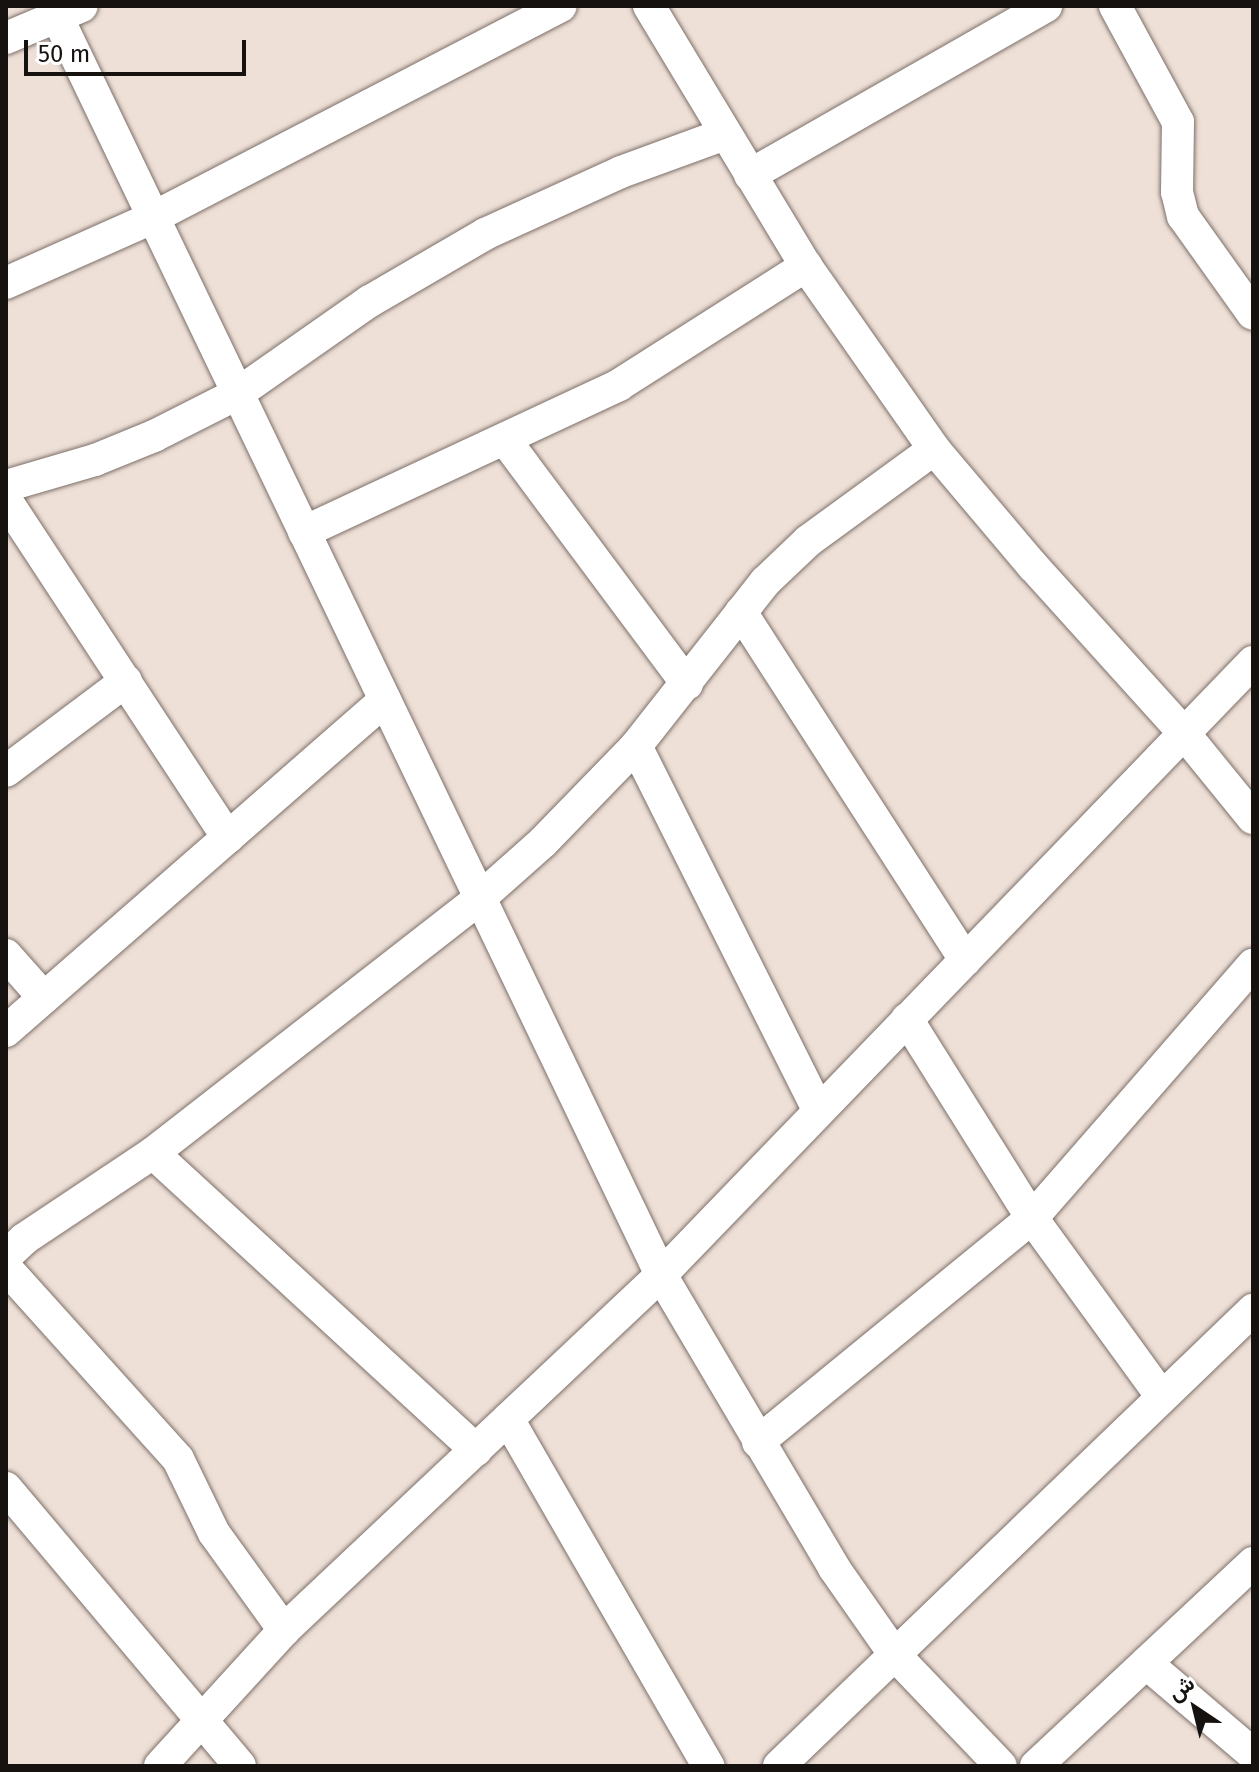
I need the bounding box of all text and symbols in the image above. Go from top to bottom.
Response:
scale bar [28,24,250,74]
text: 50 m [38,40,90,68]
north arrow [1155,1668,1235,1748]
text: ش [1162,1669,1200,1707]

